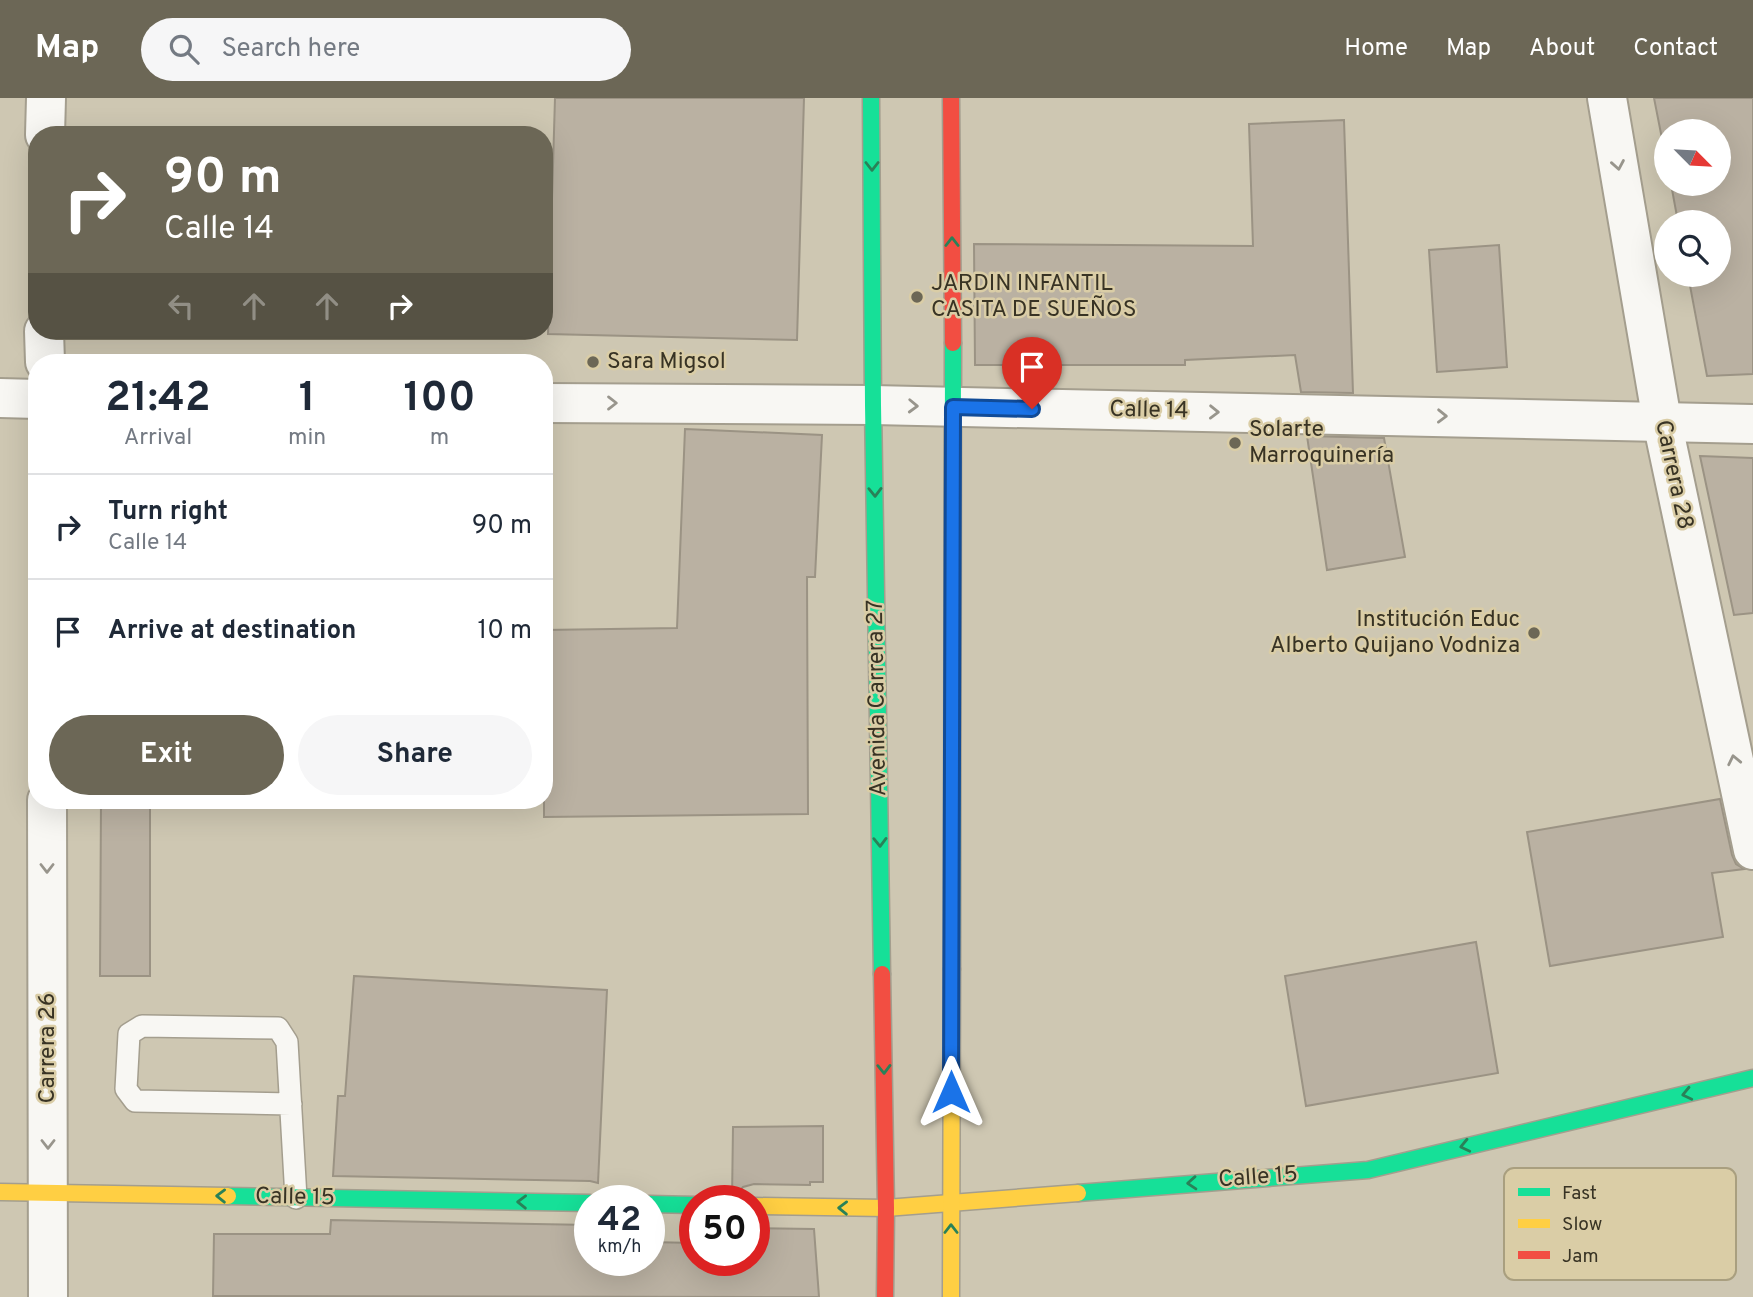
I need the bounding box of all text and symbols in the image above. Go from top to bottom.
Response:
search box [141,18,631,81]
text: Map [35,28,99,70]
icon: search [165,30,203,68]
text: Search here [221,33,360,66]
text: Home [1344,34,1408,64]
text: Map [1446,34,1491,64]
text: About [1529,34,1595,64]
text: Contact [1633,34,1718,64]
north arrow [1654,119,1731,196]
map controls [1654,119,1731,287]
text: 90 m [164,149,282,211]
icon: right [49,154,140,245]
one-way arrow [1610,159,1625,171]
one-way arrow [864,161,880,172]
text: Calle 14 [164,210,274,250]
button: search [1654,210,1731,287]
one-way arrow [944,236,960,247]
place label: JARDIN INFANTIL CASITA DE SUEÑOS [931,270,1136,325]
icon: left [162,287,200,325]
icon: ahead [235,287,273,325]
icon: ahead [308,287,346,325]
icon: right [381,287,419,325]
marker: JARDIN INFANTIL CASITA DE SUEÑOS [909,289,925,305]
pin [1002,337,1062,409]
place label: Sara Migsol [607,348,726,377]
icon: arrive [1013,348,1051,386]
marker: Sara Migsol [585,354,601,370]
text: 21:42 [105,373,211,426]
text: 1 [299,373,315,426]
text: 100 [403,373,476,426]
one-way arrow [608,395,618,411]
street label: Calle 14 [1109,396,1189,426]
one-way arrow [909,398,919,414]
one-way arrow [1209,405,1220,420]
one-way arrow [1437,409,1448,424]
place label: Solarte Marroquinería [1249,416,1394,471]
street label: Carrera 28 [1647,418,1699,532]
text: Arrival [124,424,192,453]
text: min [288,424,326,453]
text: m [430,424,449,453]
marker: Solarte Marroquinería [1227,435,1243,451]
one-way arrow [867,487,883,497]
text: Turn right [108,496,228,529]
icon: right [49,508,87,546]
text: 90 m [472,510,532,543]
text: Calle 14 [108,529,187,558]
street label: Avenida Carrera 27 [862,599,894,797]
place label: Institución Educ Alberto Quijano Vodniza [1270,606,1520,661]
icon: arrive [49,613,87,651]
text: Arrive at destination [108,615,356,648]
text: 10 m [477,615,532,648]
marker: Institución Educ Alberto Quijano Vodniza [1526,625,1542,641]
button: Exit [49,715,284,795]
button: Share [298,715,532,795]
one-way arrow [1727,754,1742,766]
one-way arrow [872,837,888,847]
one-way arrow [39,863,55,874]
street label: Carrera 26 [34,993,63,1103]
position arrow [914,1055,988,1129]
one-way arrow [876,1064,892,1075]
one-way arrow [1681,1086,1693,1100]
one-way arrow [1459,1138,1471,1153]
one-way arrow [40,1140,56,1150]
street label: Calle 15 [1217,1161,1299,1195]
legend [1504,1168,1736,1280]
one-way arrow [1186,1175,1197,1190]
text: Fast [1562,1182,1597,1206]
street label: Calle 15 [255,1183,335,1213]
speed limit sign: 50 [679,1185,770,1276]
one-way arrow [215,1189,226,1204]
one-way arrow [516,1194,526,1210]
text: 42 [598,1199,641,1243]
one-way arrow [837,1200,848,1215]
text: Slow [1562,1213,1602,1237]
one-way arrow [943,1223,959,1234]
text: km/h [598,1236,641,1259]
text: Jam [1562,1245,1599,1269]

